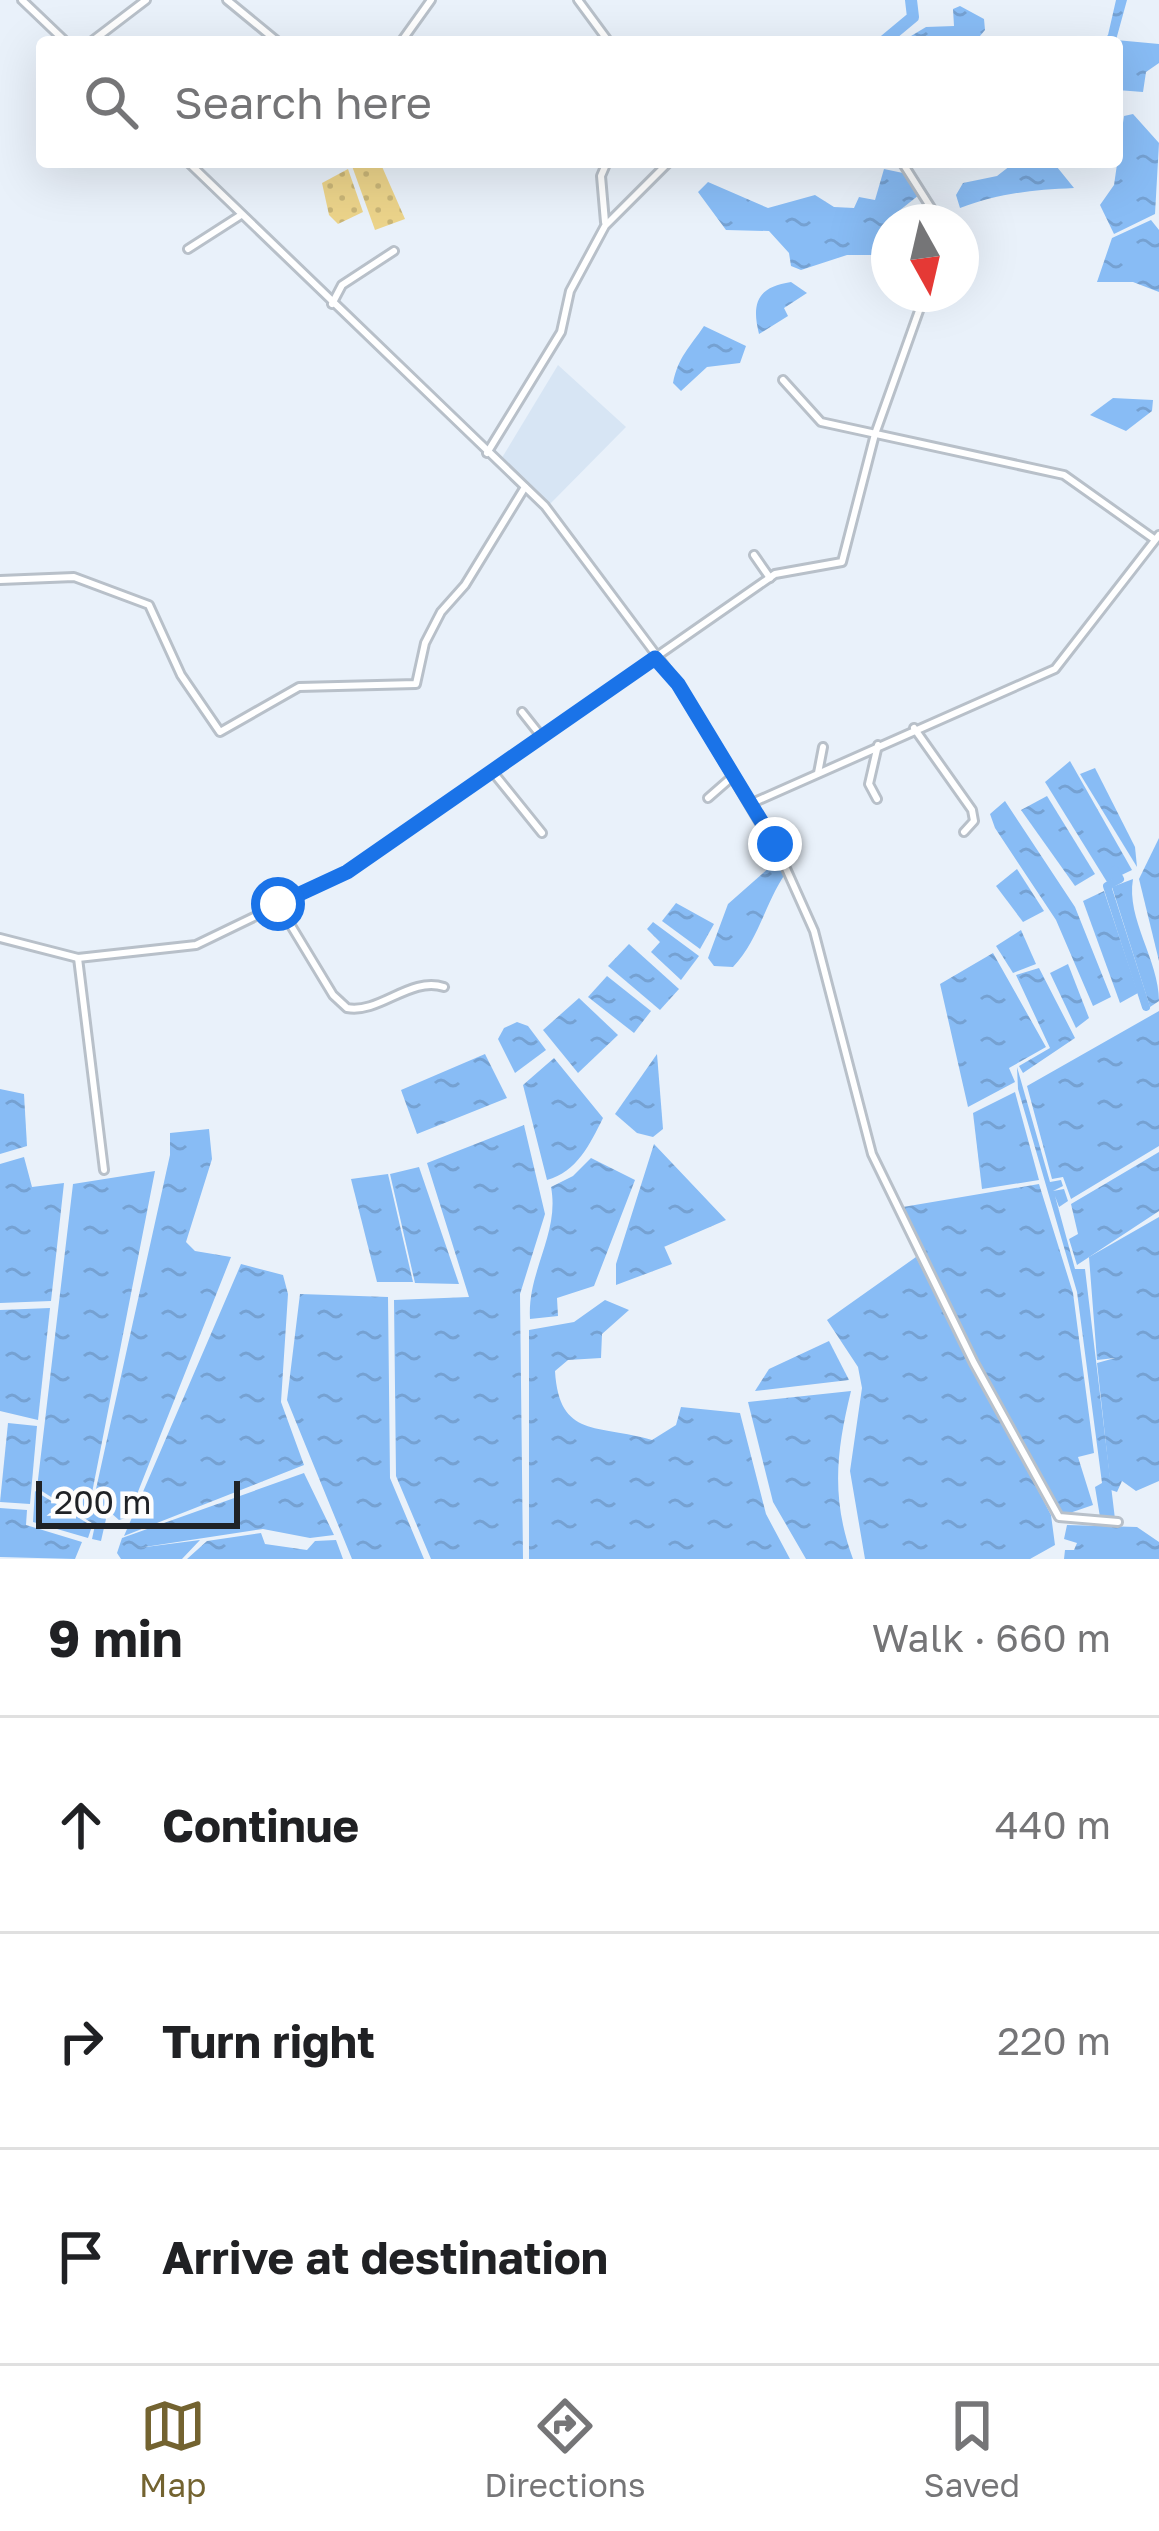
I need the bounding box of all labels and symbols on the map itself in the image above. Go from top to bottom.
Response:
north arrow [871,204,979,312]
route end [748,817,802,871]
route start [251,877,305,931]
scale bar [36,1475,240,1528]

